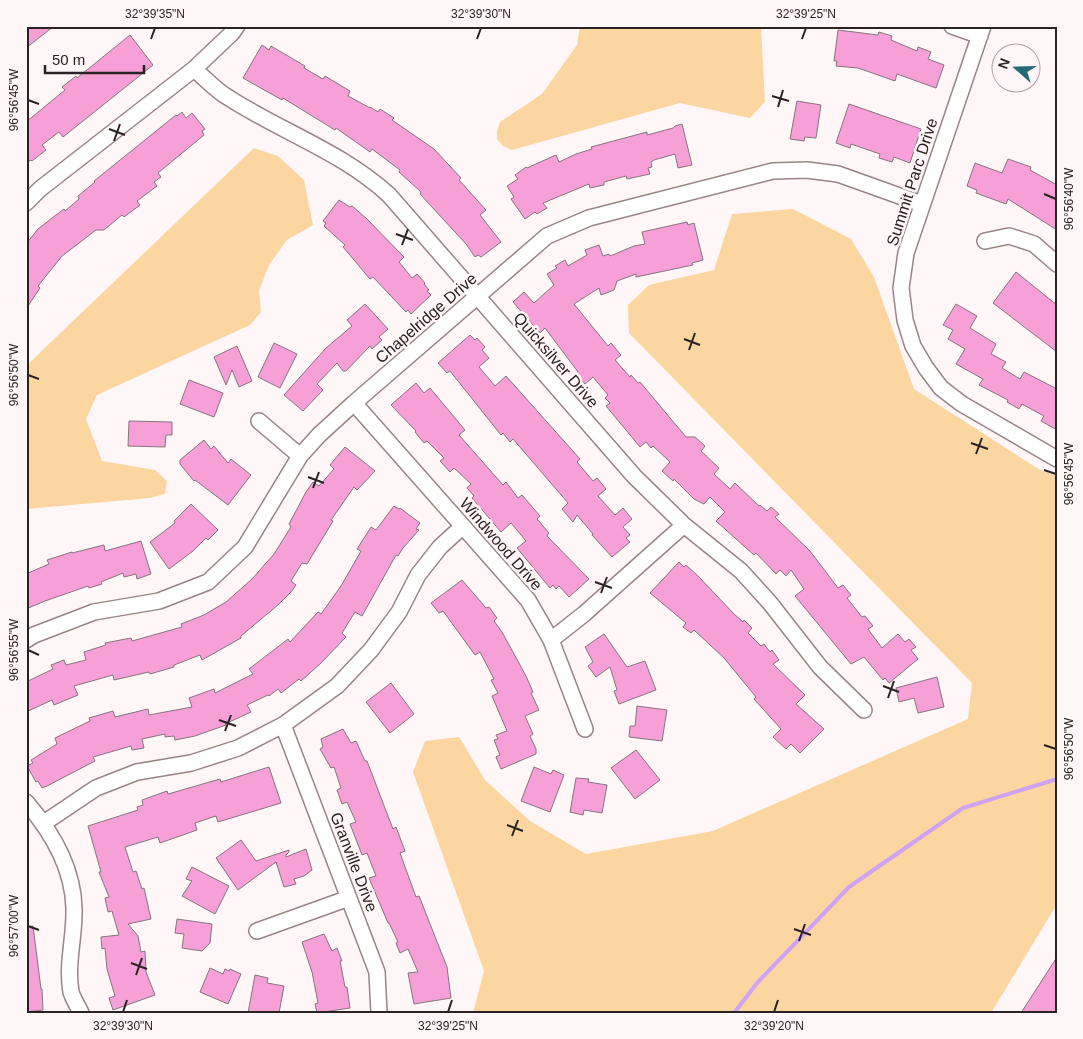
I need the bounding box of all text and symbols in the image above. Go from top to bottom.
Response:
text: 32°39'35"N [125,7,185,21]
text: 32°39'30"N [451,7,511,21]
text: 32°39'25"N [776,7,836,21]
scale bar [45,42,144,74]
north arrow [990,42,1040,92]
text: 50 m [52,51,85,68]
text: N [995,56,1013,71]
text: 96°56'45"W [7,68,21,131]
street label: Summit Parc Drive [883,116,941,248]
text: 96°56'40"W [1062,167,1076,230]
street label: Chapelridge Drive [372,270,480,366]
street label: Quicksilver Drive [510,309,602,411]
text: 96°56'50"W [7,343,21,406]
text: 96°56'45"W [1062,442,1076,505]
street label: Windwood Drive [456,494,546,594]
text: 96°56'55"W [7,618,21,681]
text: 96°56'50"W [1062,717,1076,780]
street label: Granville Drive [327,810,381,914]
text: 96°57'00"W [7,894,21,957]
text: 32°39'30"N [93,1019,153,1033]
text: 32°39'25"N [418,1019,478,1033]
text: 32°39'20"N [744,1019,804,1033]

